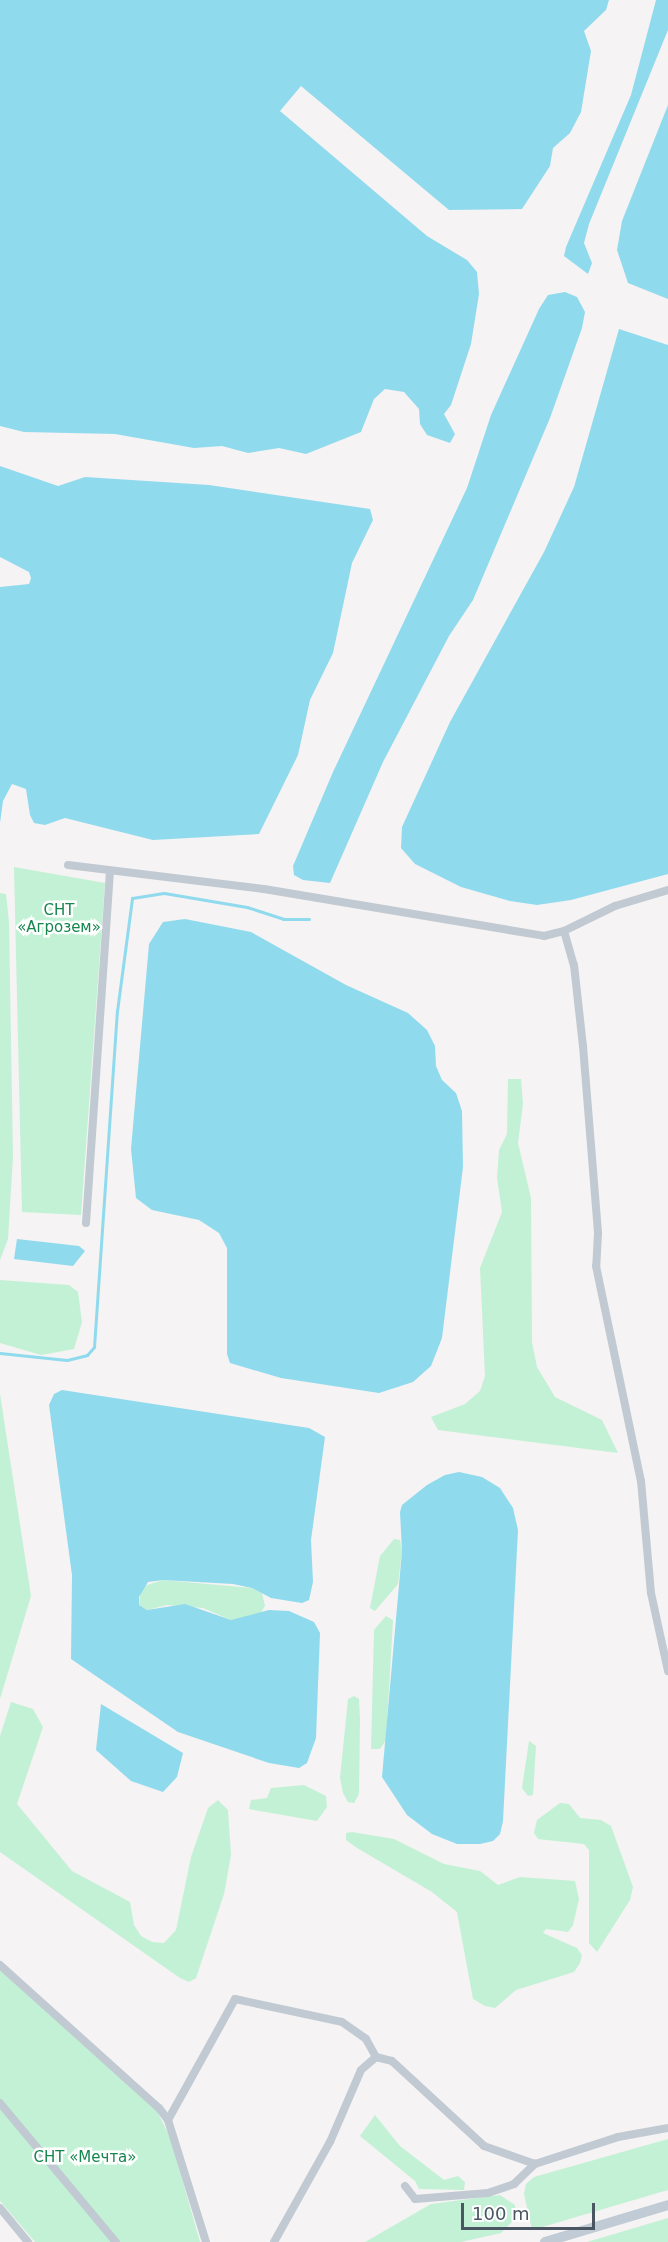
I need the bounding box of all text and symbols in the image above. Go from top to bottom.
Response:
park label: СНТ «Агрозем» [17,901,101,936]
park label: СНТ «Мечта» [33,2149,137,2167]
scale bar [464,2191,598,2229]
text: 100 m [472,2203,530,2224]

